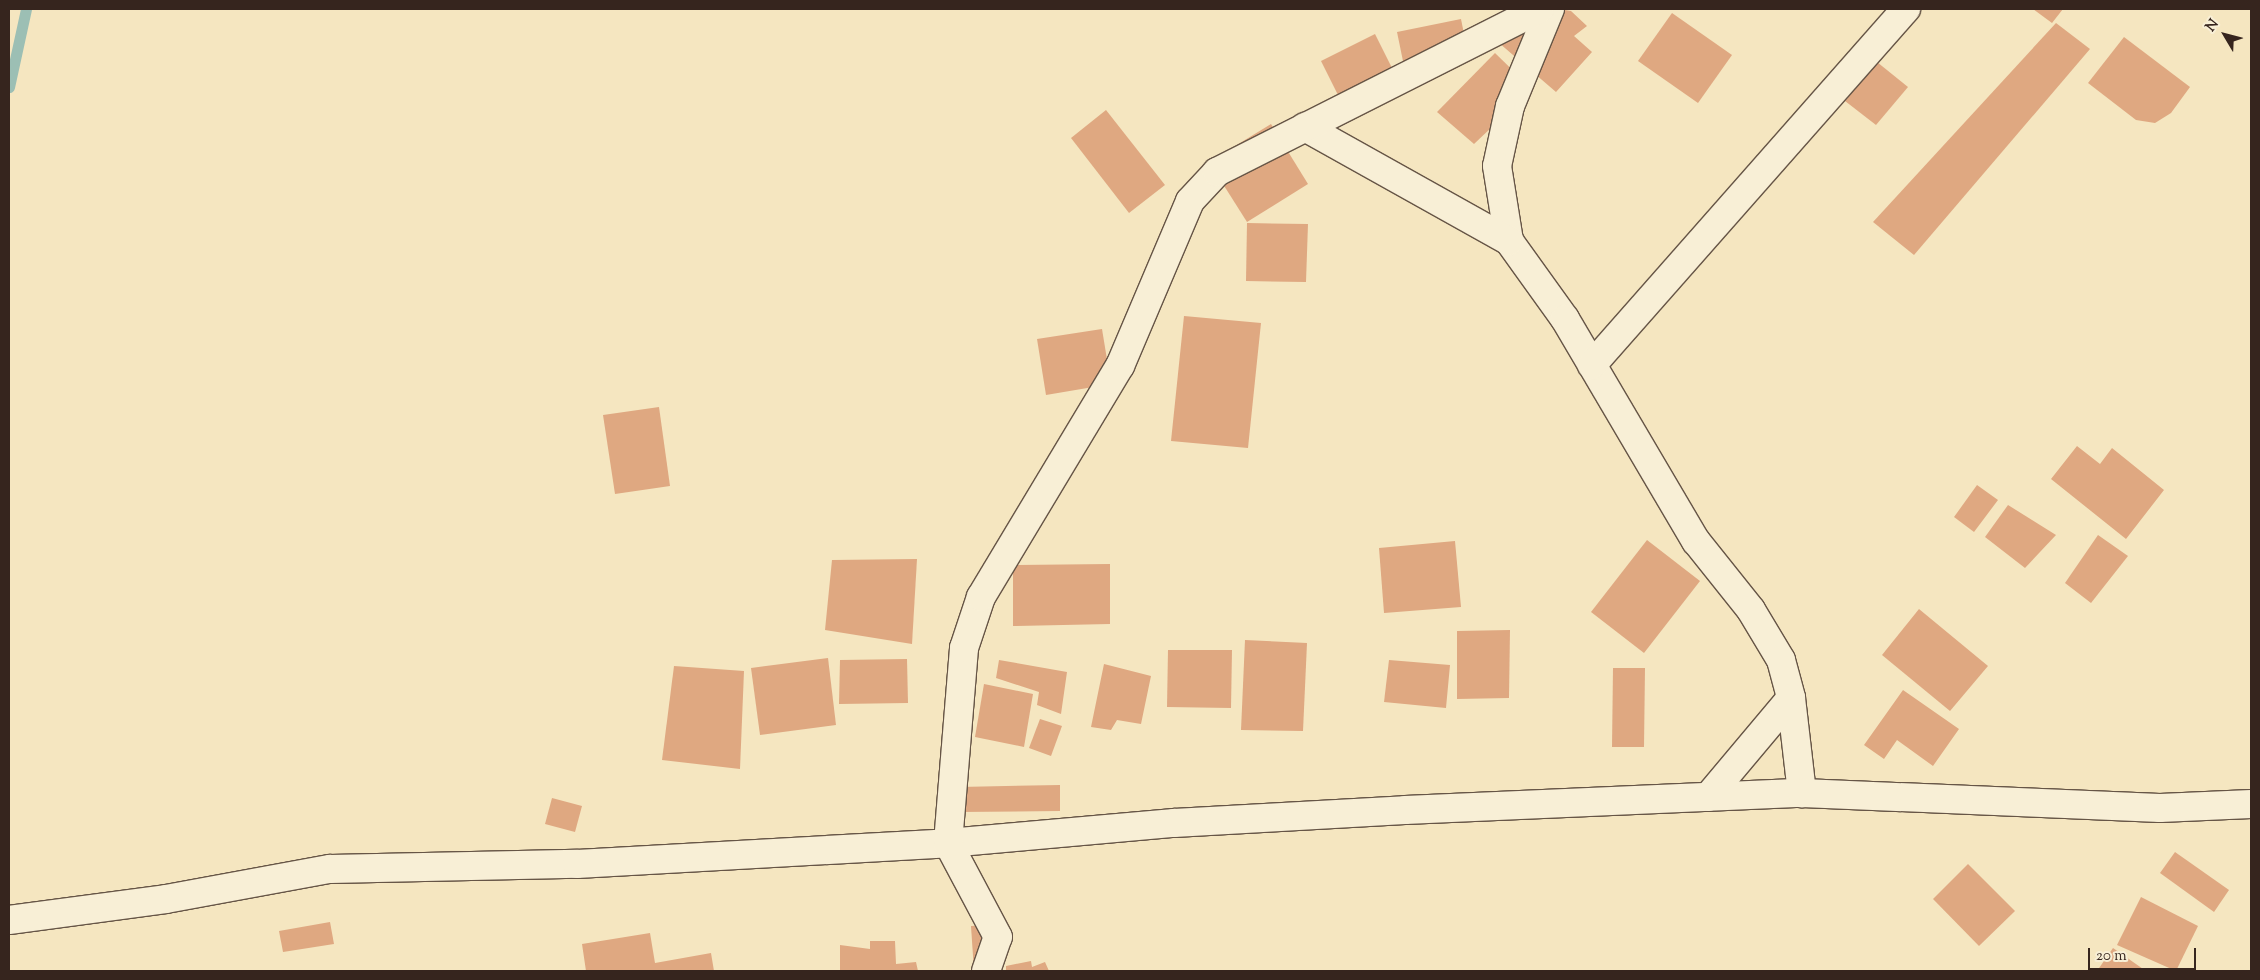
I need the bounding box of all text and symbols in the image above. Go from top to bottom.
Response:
north arrow [2200,10,2250,60]
text: N [2202,15,2224,36]
scale bar [2090,938,2198,970]
text: 20 m [2096,946,2127,967]

